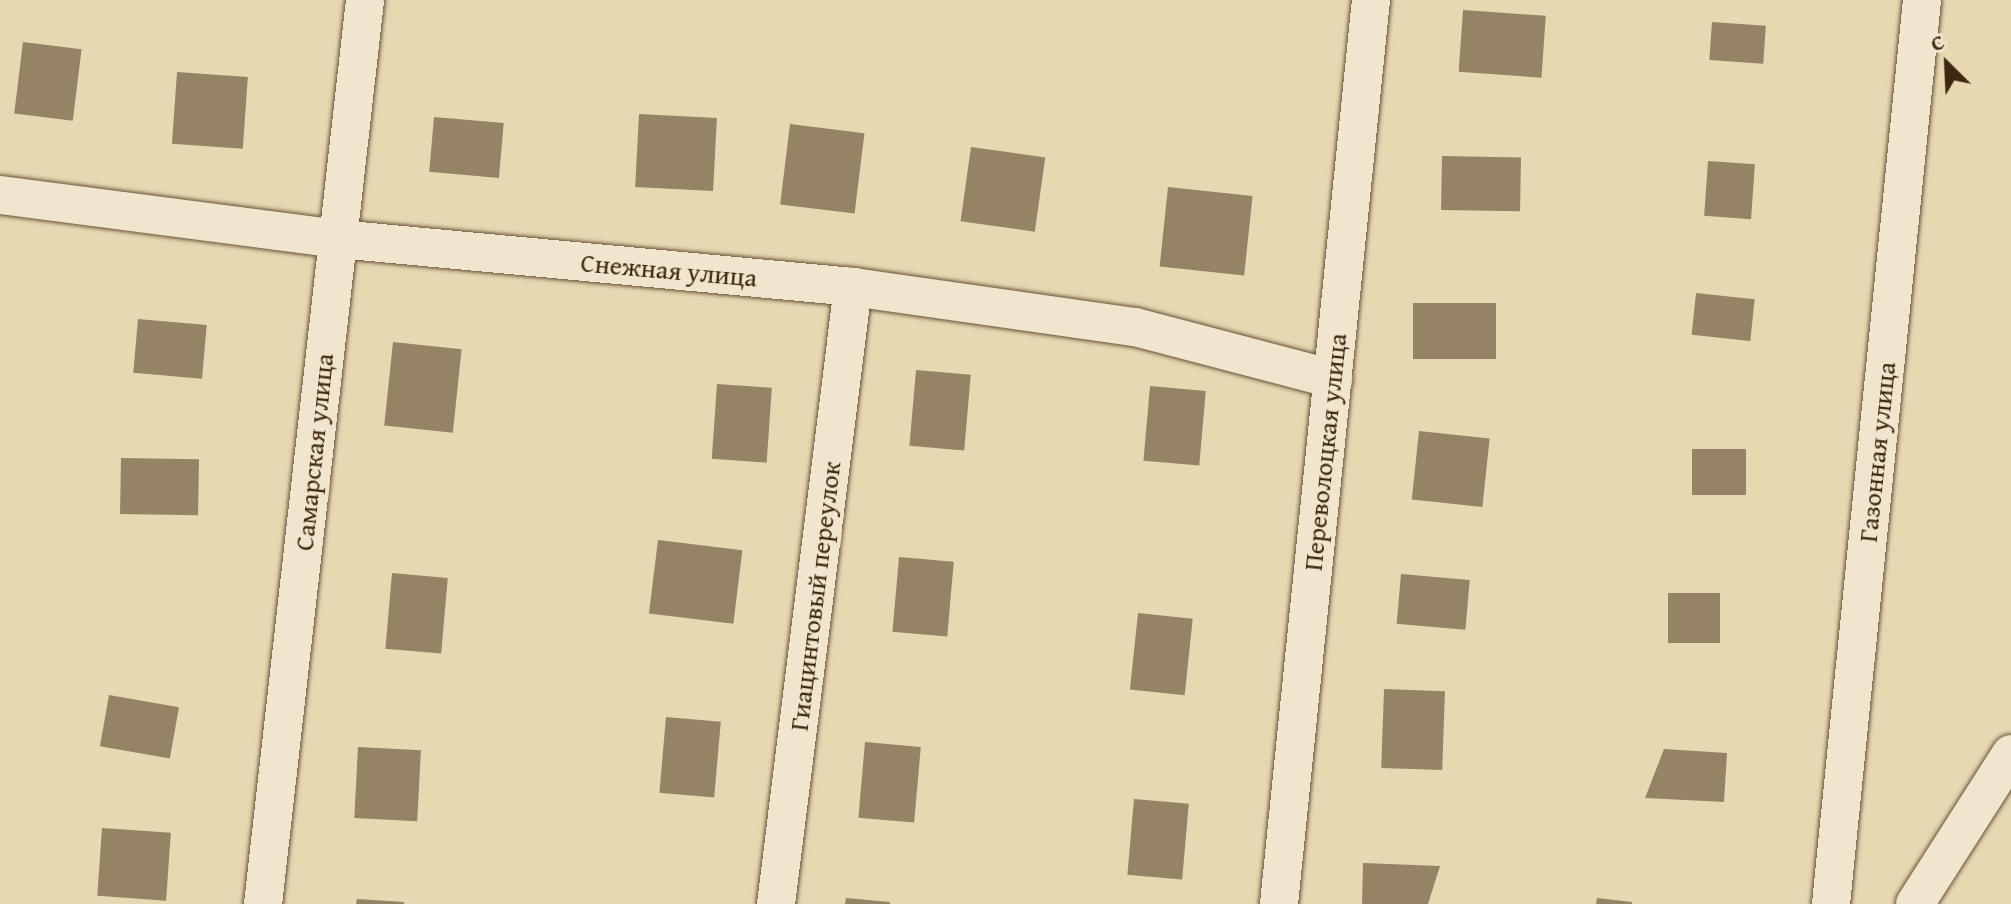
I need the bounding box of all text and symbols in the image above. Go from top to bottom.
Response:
north arrow [1907,24,1987,104]
text: С [1925,25,1949,59]
street label: Снежная улица [579,247,759,293]
street label: Переволоцкая улица [1297,332,1353,572]
street label: Самарская улица [288,352,340,552]
street label: Газонная улица [1852,360,1902,544]
street label: Гиацинтовый переулок [783,460,847,732]

